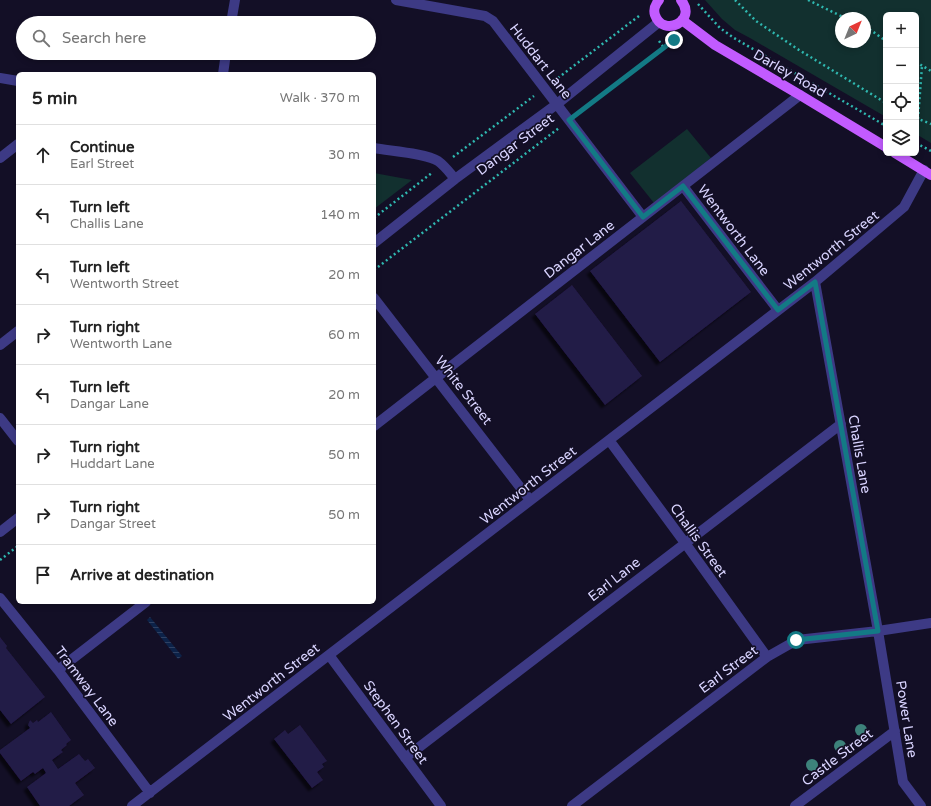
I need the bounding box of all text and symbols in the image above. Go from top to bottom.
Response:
north arrow [835,12,871,48]
map controls [883,12,919,156]
button: + [883,12,919,48]
search box [16,16,376,60]
street label: Huddart Lane [506,20,575,103]
icon: search [30,27,52,49]
text: Search here [62,29,146,47]
route end [665,31,683,49]
street label: Darley Road [750,46,829,101]
button: − [883,48,919,84]
button: locate [883,84,919,120]
text: 5 min [32,88,77,109]
text: Walk · 370 m [280,90,360,106]
street label: Dangar Street [473,109,558,179]
button: layers [883,120,919,156]
text: Continue [70,138,134,156]
icon: ahead [32,144,54,166]
text: 30 m [328,147,360,163]
text: Earl Street [70,156,134,172]
street label: Wentworth Lane [694,181,773,279]
text: Turn left [70,198,130,216]
icon: left [32,204,54,226]
street label: Wentworth Street [780,206,883,294]
text: 140 m [320,207,360,223]
text: Challis Lane [70,216,144,232]
street label: Dangar Lane [541,217,618,282]
text: Turn left [70,258,130,276]
icon: left [32,264,54,286]
text: 20 m [328,267,360,283]
text: Wentworth Street [70,276,179,292]
text: Turn right [70,318,140,336]
icon: right [32,324,54,346]
text: 60 m [328,327,360,343]
text: Wentworth Lane [70,336,172,352]
street label: White Street [431,352,496,429]
text: Turn left [70,378,130,396]
icon: left [32,384,54,406]
text: 20 m [328,387,360,403]
text: Dangar Lane [70,396,149,412]
street label: Challis Lane [844,414,875,495]
text: Turn right [70,438,140,456]
street label: Wentworth Street [477,442,580,528]
icon: right [32,444,54,466]
text: 50 m [328,447,360,463]
text: Huddart Lane [70,456,155,472]
text: Turn right [70,498,140,516]
street label: Challis Street [666,500,731,581]
icon: right [32,504,54,526]
text: 50 m [328,507,360,523]
text: Dangar Street [70,516,156,532]
street label: Earl Lane [585,554,644,605]
icon: arrive [32,564,54,586]
text: Arrive at destination [70,566,214,584]
route start [787,631,805,649]
street label: Wentworth Street [220,639,323,725]
street label: Earl Street [696,641,762,697]
street label: Tramway Lane [51,643,122,730]
street label: Stephen Street [360,677,432,768]
street label: Power Lane [892,679,921,759]
street label: Castle Street [798,725,877,790]

